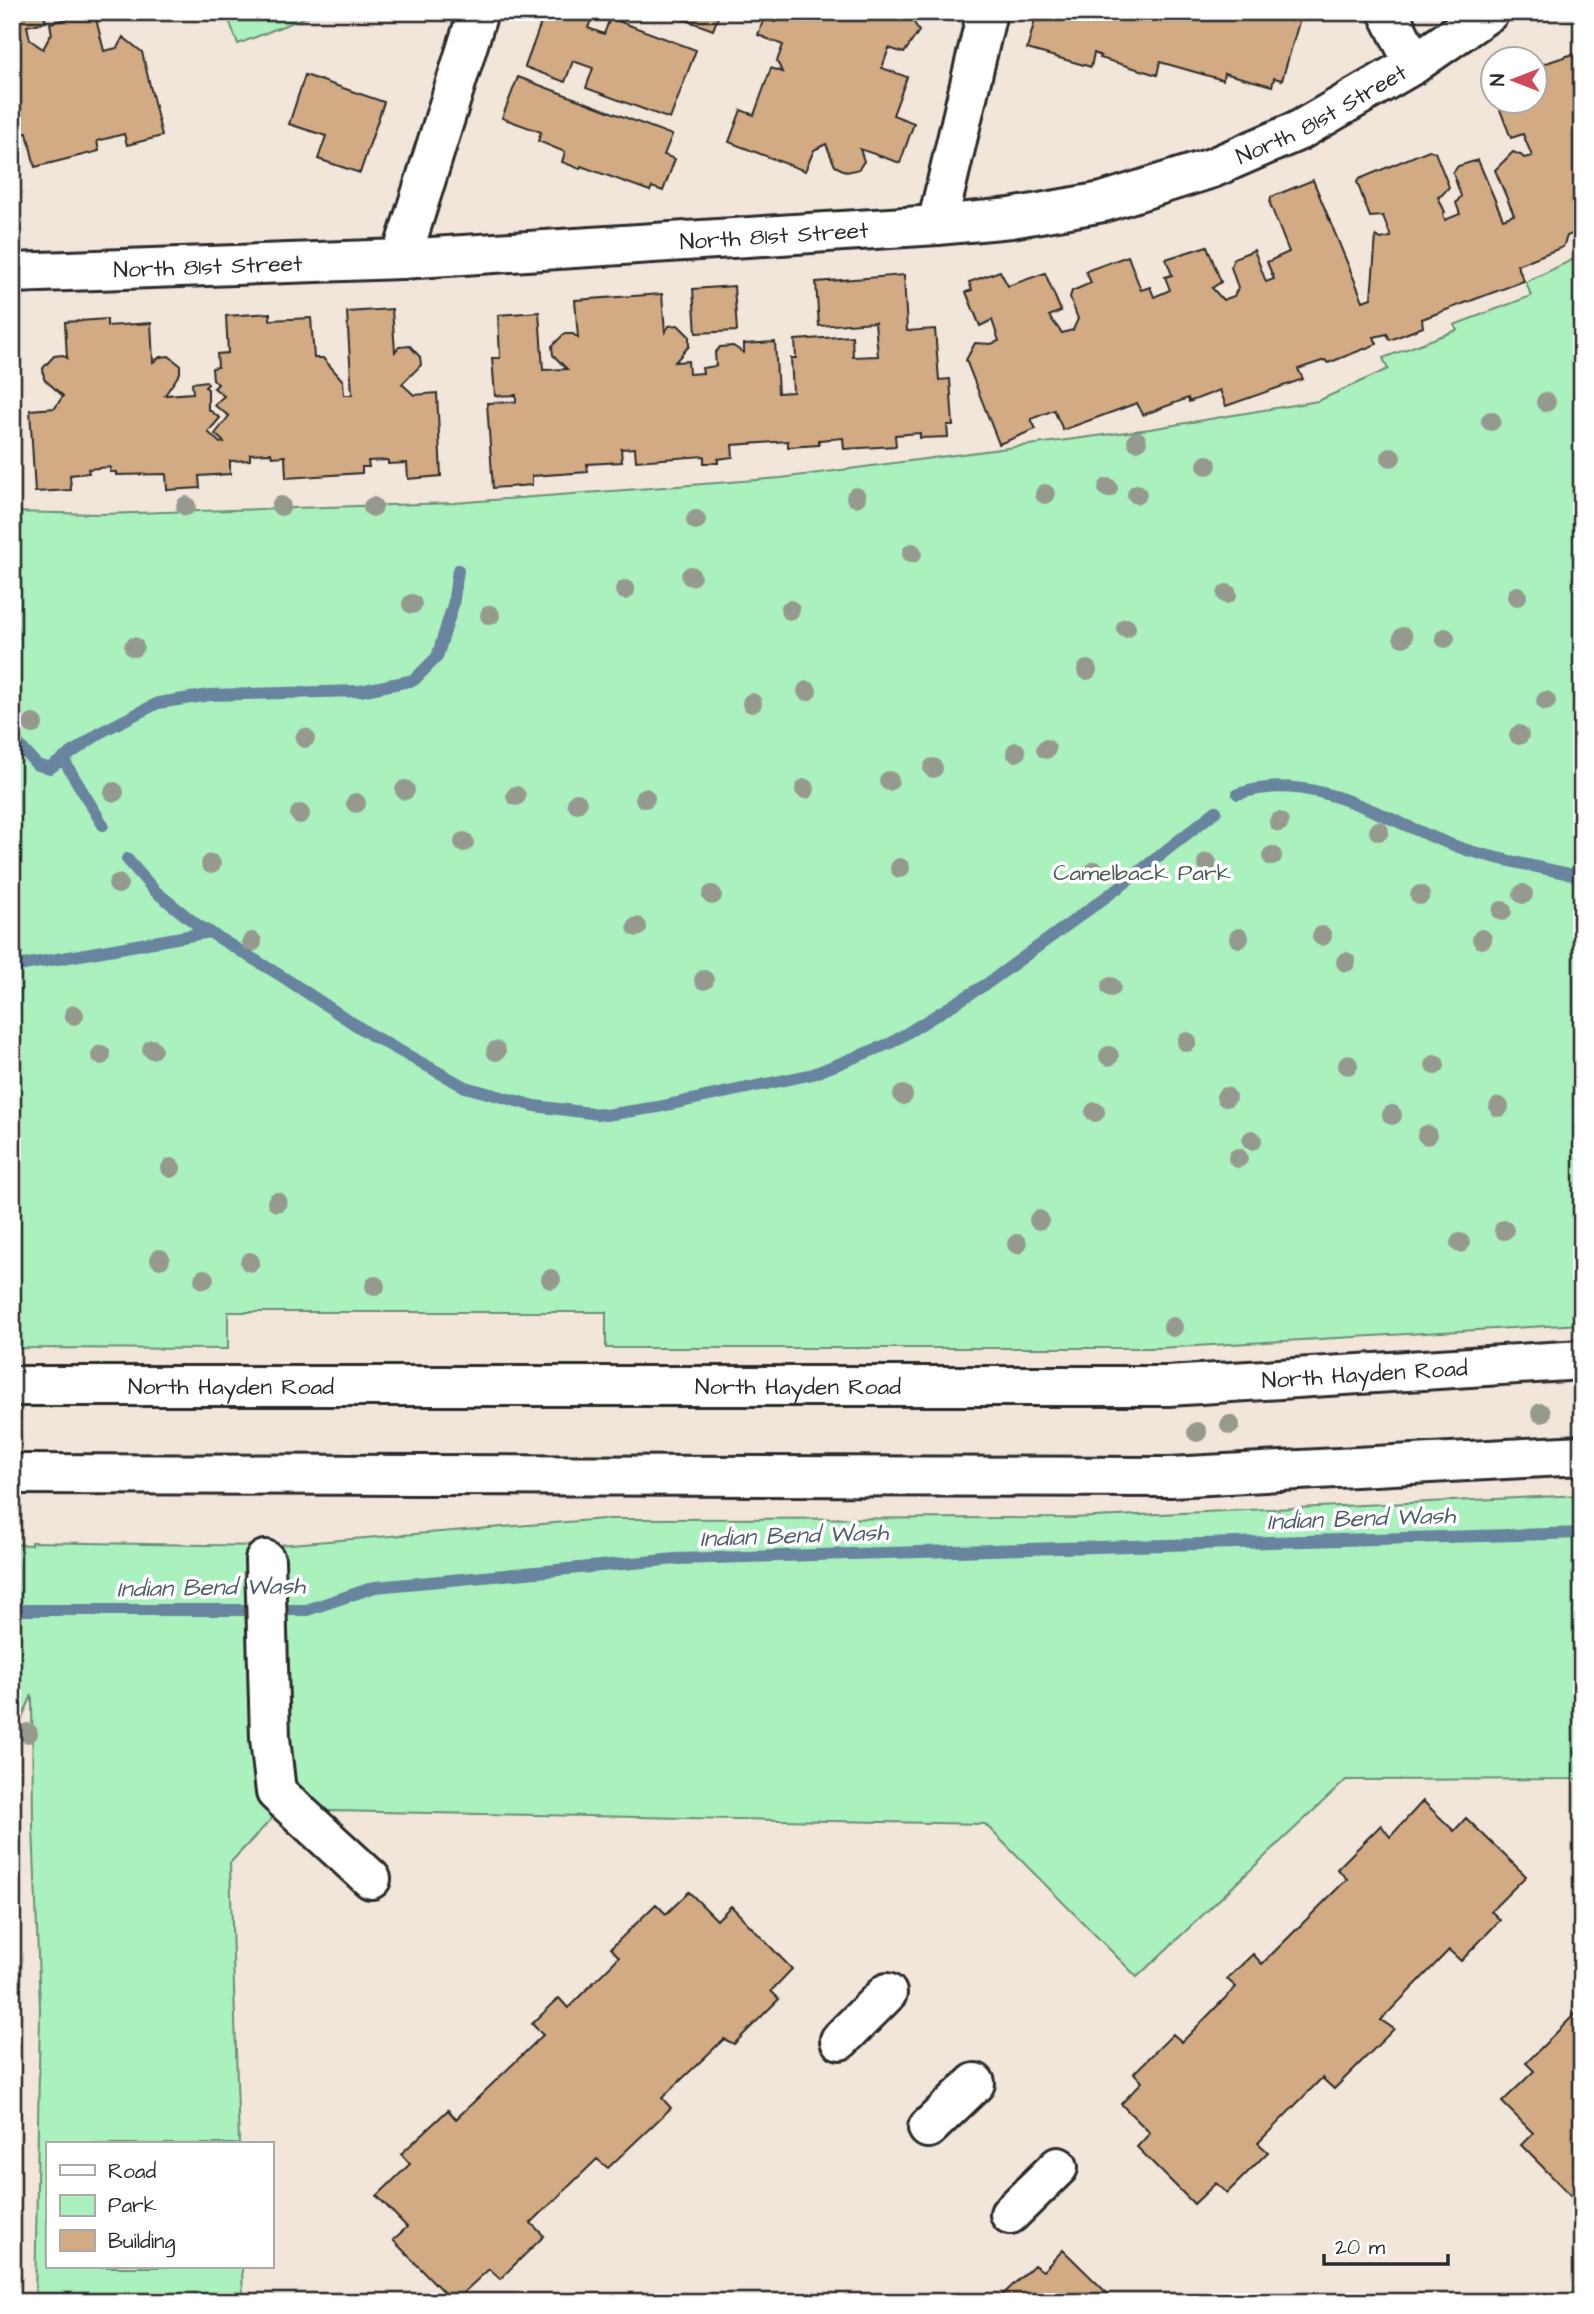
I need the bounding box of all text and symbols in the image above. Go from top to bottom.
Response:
north arrow [1478,46,1548,116]
street label: North 81st Street [1231,56,1413,173]
text: N [1485,74,1512,86]
street label: North 81st Street [679,214,870,258]
street label: North 81st Street [113,248,304,286]
park label: Camelback Park [1053,857,1231,889]
street label: North Hayden Road [1261,1352,1469,1397]
street label: North Hayden Road [128,1371,334,1404]
street label: North Hayden Road [695,1371,901,1404]
water label: Indian Bend Wash [1266,1499,1457,1539]
water label: Indian Bend Wash [699,1516,890,1556]
water label: Indian Bend Wash [117,1569,306,1607]
legend [46,2142,273,2268]
text: Road [108,2157,156,2186]
text: Park [108,2191,157,2220]
scale bar [1324,2223,1449,2267]
text: Building [108,2227,176,2258]
text: 20 m [1335,2233,1386,2262]

